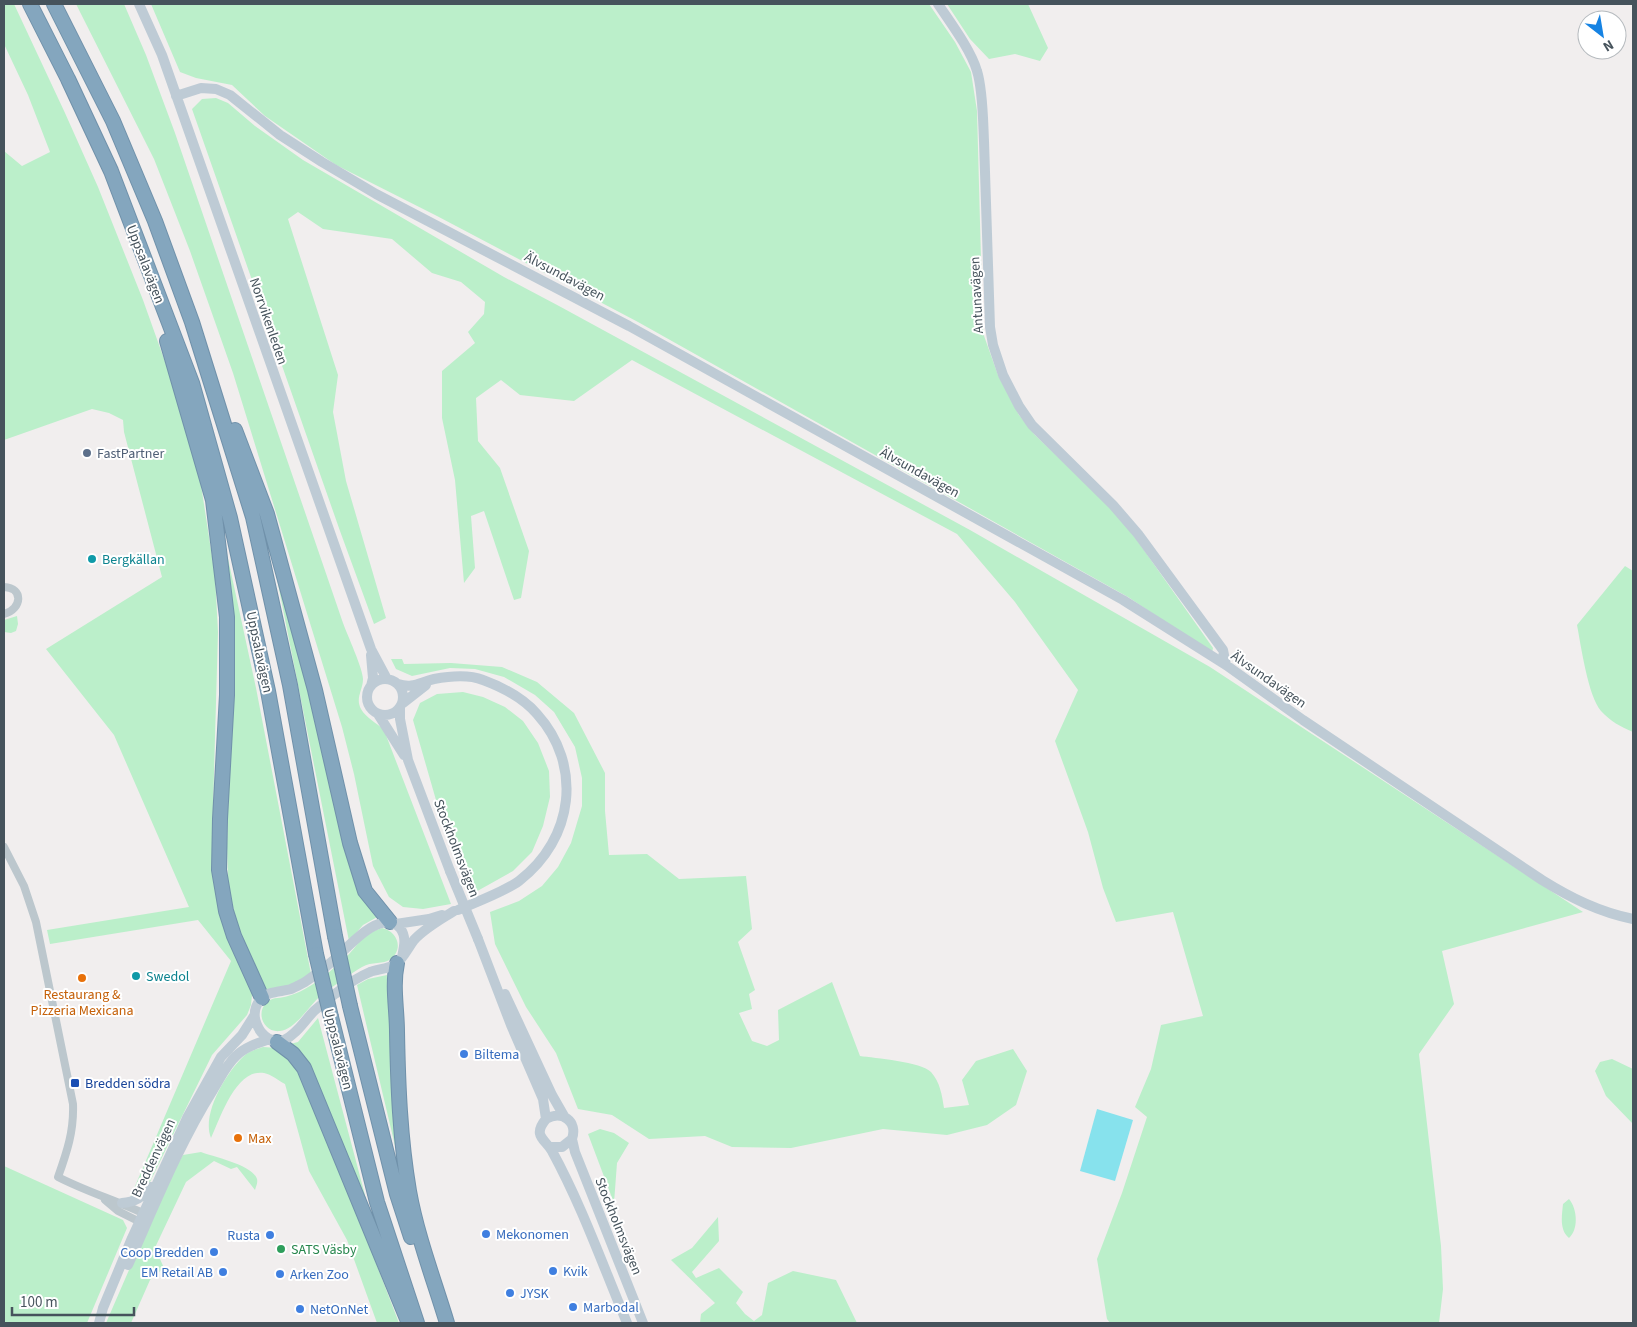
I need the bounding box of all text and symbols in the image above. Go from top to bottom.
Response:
north arrow [1577,10,1627,60]
text: N [1599,34,1617,56]
street label: Uppsalavägen [121,222,169,307]
street label: Älvsundavägen [521,247,608,306]
street label: Antunavägen [965,256,989,334]
street label: Norrvikenleden [244,275,292,368]
street label: Älvsundavägen [876,443,963,503]
place label: FastPartner [97,444,164,464]
marker: FastPartner [81,447,93,459]
place label: Bergkällan [102,550,165,570]
marker: Bergkällan [86,553,98,565]
street label: Uppsalavägen [241,610,277,695]
street label: Älvsundavägen [1226,646,1310,713]
street label: Stockholmsvägen [428,796,484,900]
place label: Swedol [146,967,190,987]
marker: Swedol [130,970,142,982]
marker: Restaurang & Pizzeria Mexicana [76,972,88,984]
place label: Restaurang & Pizzeria Mexicana [31,985,133,1021]
street label: Uppsalavägen [318,1007,358,1092]
place label: Biltema [474,1045,519,1065]
marker: Biltema [458,1048,470,1060]
place label: Bredden södra [85,1074,171,1094]
marker: Bredden södra [69,1077,81,1089]
street label: Breddenvägen [127,1116,181,1201]
place label: Max [248,1129,272,1149]
marker: Max [232,1132,244,1144]
street label: Stockholmsvägen [589,1175,647,1278]
place label: Mekonomen [496,1225,569,1245]
place label: Rusta [227,1226,260,1246]
marker: Mekonomen [480,1228,492,1240]
marker: Rusta [264,1229,276,1241]
place label: SATS Väsby [291,1240,357,1260]
place label: Coop Bredden [120,1243,204,1263]
marker: SATS Väsby [275,1243,287,1255]
marker: Coop Bredden [208,1246,220,1258]
place label: Kvik [563,1262,588,1282]
place label: EM Retail AB [141,1263,213,1283]
place label: Arken Zoo [290,1265,349,1285]
marker: Kvik [547,1265,559,1277]
marker: EM Retail AB [217,1266,229,1278]
marker: Arken Zoo [274,1268,286,1280]
scale bar [12,1284,135,1316]
place label: JYSK [520,1284,550,1304]
marker: JYSK [504,1287,516,1299]
text: 100 m [20,1292,58,1313]
place label: Marbodal [583,1298,639,1318]
place label: NetOnNet [310,1300,368,1320]
marker: Marbodal [567,1301,579,1313]
marker: NetOnNet [294,1303,306,1315]

